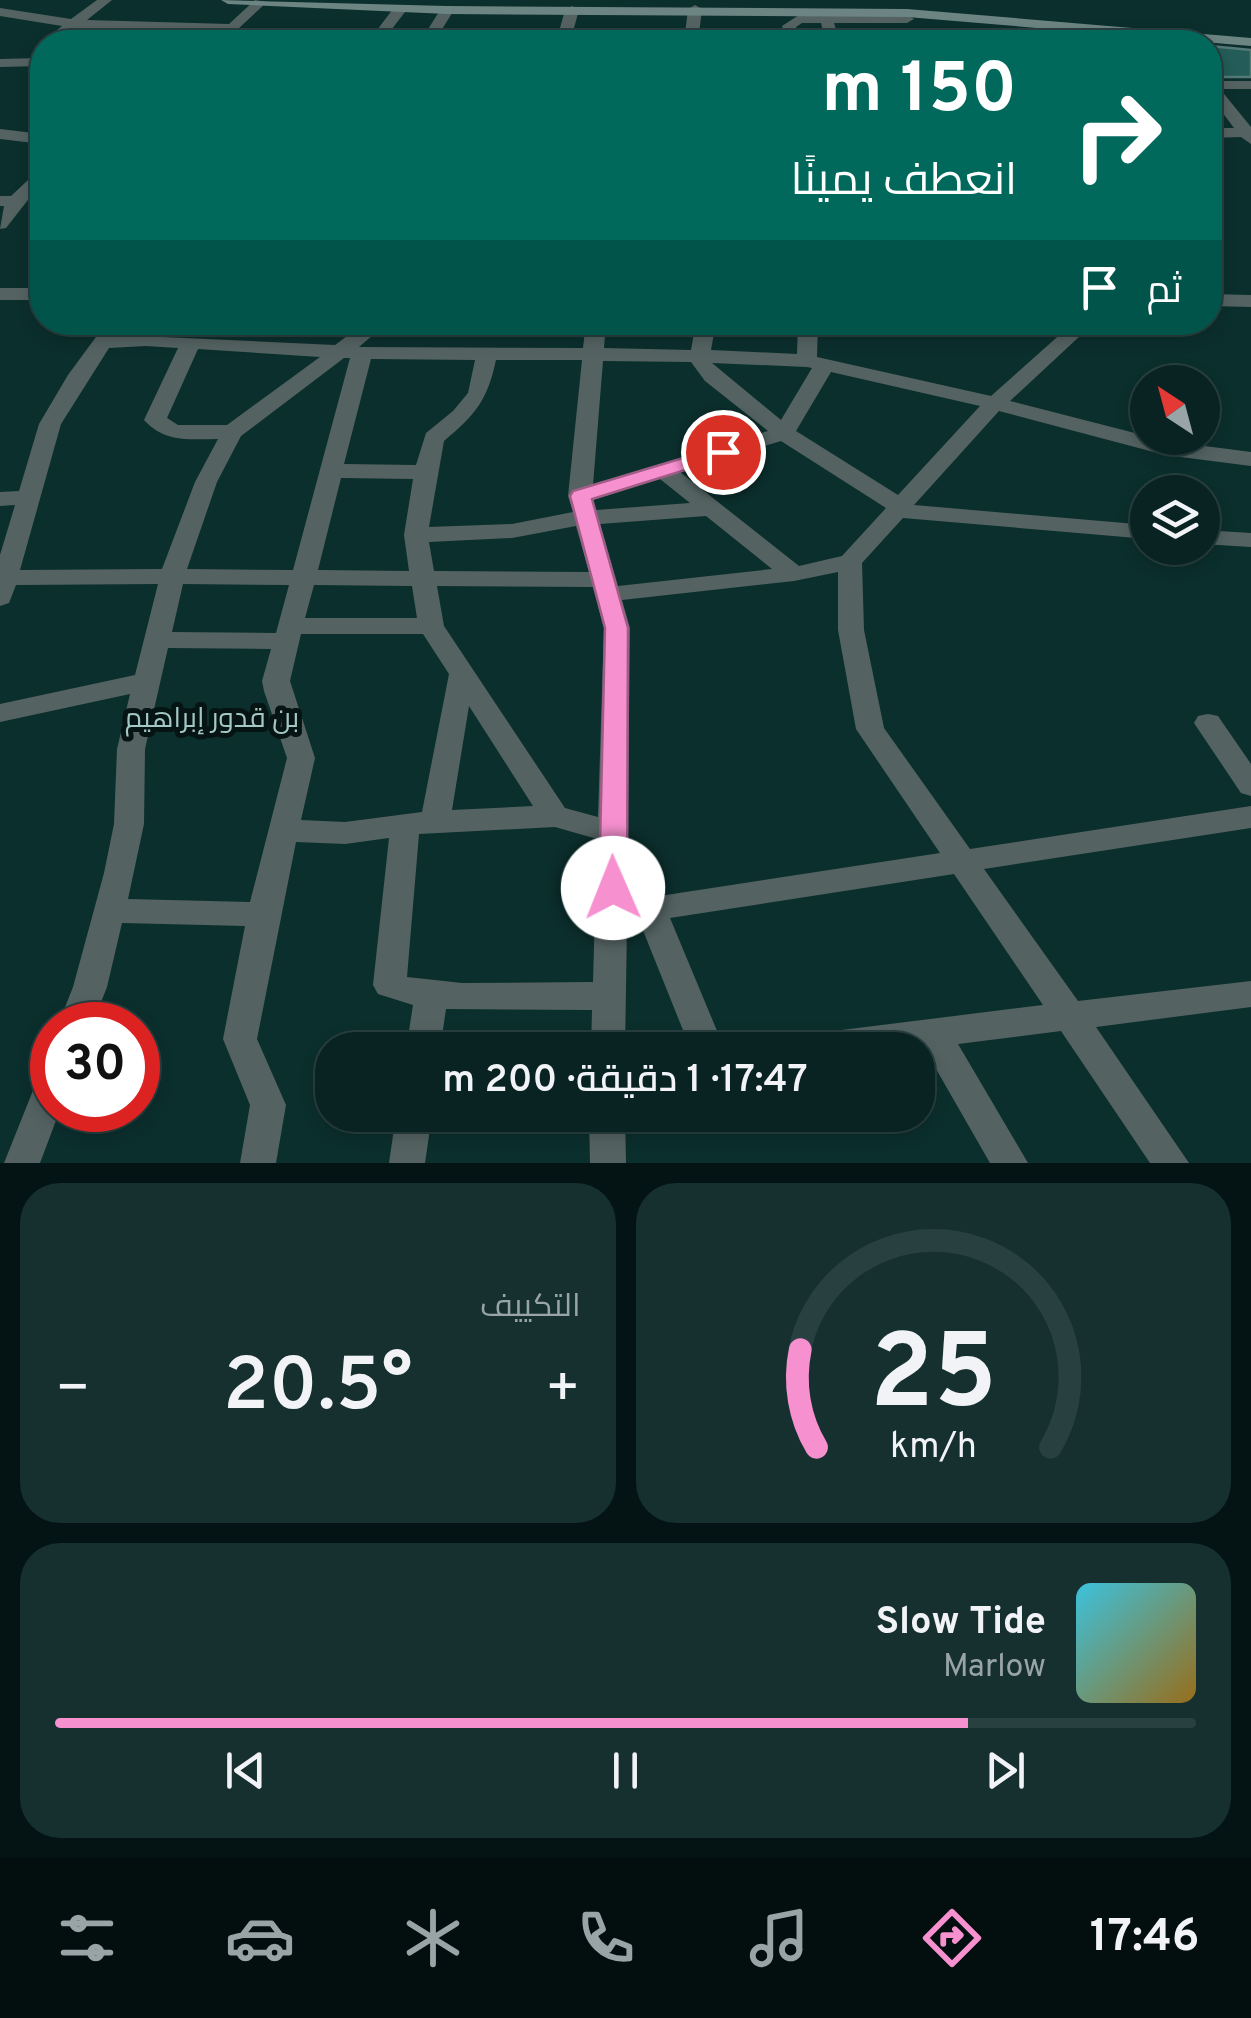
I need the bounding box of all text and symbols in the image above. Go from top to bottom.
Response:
text: 150 m [822,48,1017,137]
icon: right [1052,70,1182,200]
text: انعطف يمينًا [790,154,1017,211]
icon: arrive [1072,260,1127,315]
text: ثم [1147,268,1182,317]
north arrow [1130,365,1220,455]
map controls [1130,365,1220,565]
pin [681,410,766,495]
icon: arrive [696,425,751,480]
button: layers [1130,475,1220,565]
district label: بن قدور إبراهيم [125,702,299,738]
position arrow [561,836,665,940]
speed limit sign: 30 [30,1002,160,1132]
text: 17:47 · 1 دقيقة · 200 m [442,1057,808,1106]
text: التكييف [480,1288,581,1328]
text: 25 [870,1313,997,1445]
text: 20.5° [223,1342,413,1437]
text: − [55,1356,90,1426]
text: + [545,1356,581,1426]
text: km/h [890,1425,977,1471]
text: Slow Tide [876,1599,1046,1648]
text: Marlow [943,1648,1046,1688]
icon: previous [218,1743,273,1798]
icon: pause [598,1743,653,1798]
icon: next [978,1743,1033,1798]
icon: filters [52,1903,122,1973]
icon: car [225,1903,295,1973]
icon: climate [398,1903,468,1973]
icon: phone [571,1903,641,1973]
icon: music [744,1903,814,1973]
icon: directions [917,1903,987,1973]
text: 17:46 [1090,1910,1199,1967]

